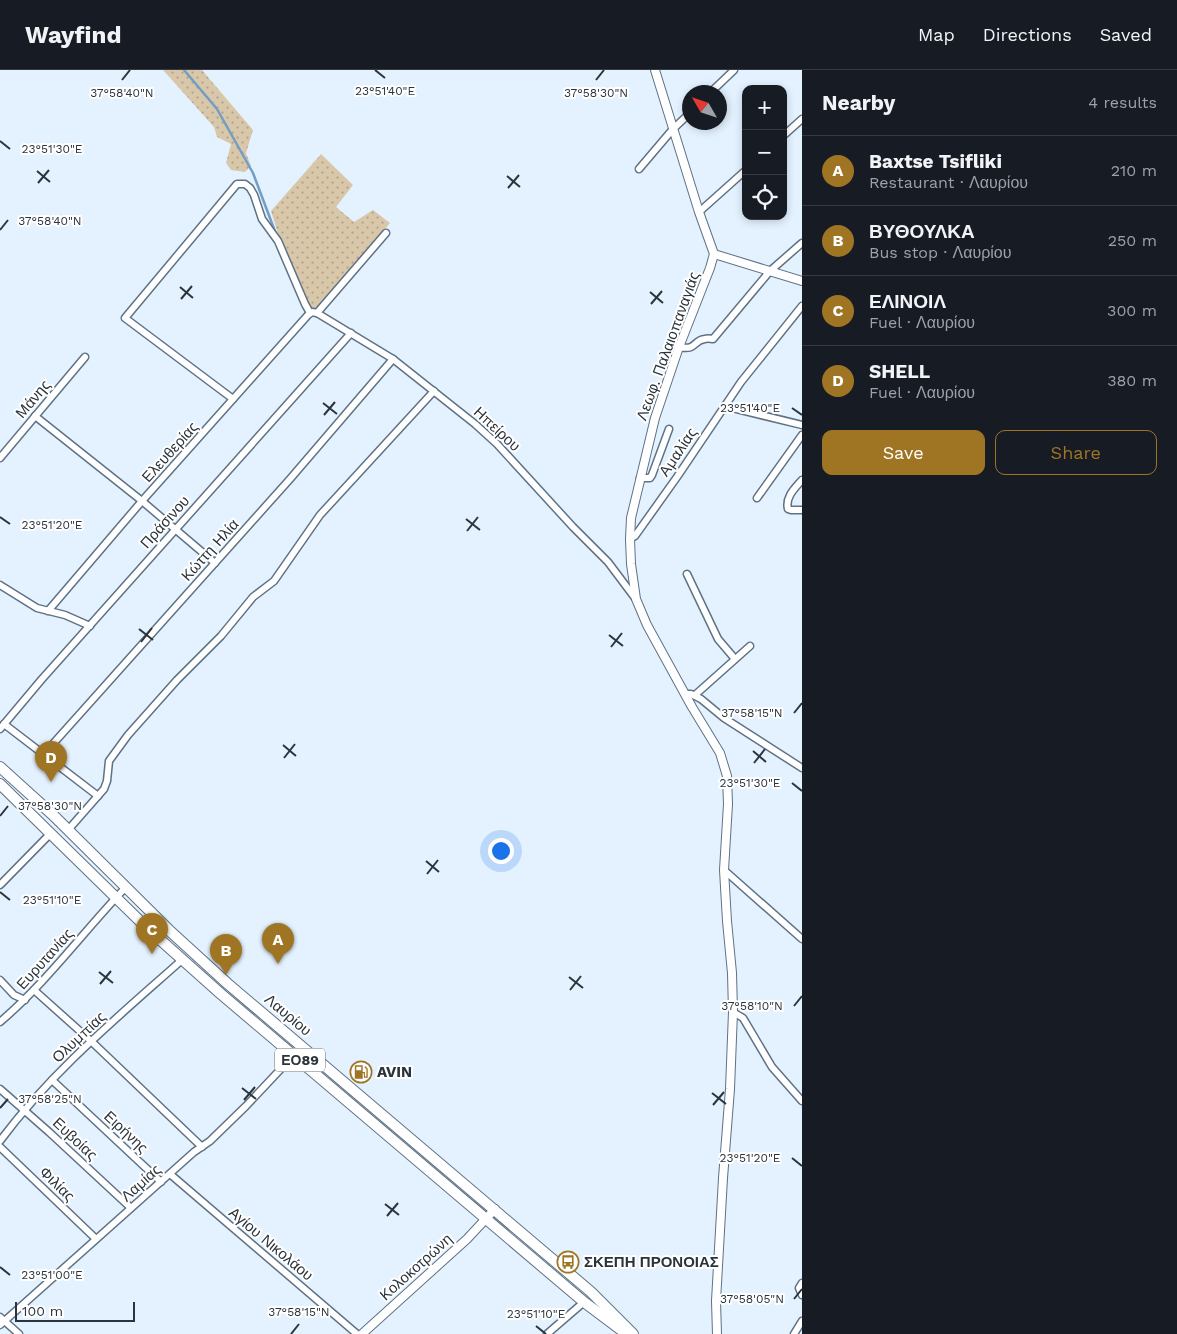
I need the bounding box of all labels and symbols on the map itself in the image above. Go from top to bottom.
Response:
text: 23°51'40"E [355,84,415,98]
north arrow [682,85,727,130]
text: 37°58'40"N [90,86,154,100]
text: 37°58'30"N [564,86,628,100]
text: 23°51'30"E [22,142,83,156]
text: 37°58'40"N [18,214,82,228]
street label: Λεωφ. Παλαιοπαναγιάς [633,269,703,423]
street label: Μάνης [12,376,54,422]
text: 23°51'40"E [720,401,780,415]
street label: Ηπείρου [470,403,524,455]
street label: Ελευθερίας [138,418,202,486]
street label: Αμαλίας [655,424,701,480]
street label: Πράσινου [137,492,193,552]
street label: Κώττη Ηλία [178,515,243,585]
text: 23°51'20"E [22,518,83,532]
text: 37°58'15"N [721,706,783,720]
pin: D [35,741,67,782]
text: 23°51'30"E [720,776,781,790]
text: 37°58'30"N [18,799,82,813]
your location [488,838,514,864]
text: 23°51'10"E [23,893,82,907]
pin: C [136,913,168,954]
pin: A [262,923,294,964]
street label: Ευρυτανίας [13,925,77,993]
pin: B [210,934,242,975]
street label: Λαυρίου [261,990,315,1040]
text: 37°58'10"N [721,999,783,1013]
street label: Ολυμπίας [48,1008,110,1066]
road number: ΕΟ89 [275,1048,325,1072]
fuel station icon: AVIN [349,1060,373,1084]
place label: AVIN [377,1063,412,1081]
text: 37°58'25"N [18,1092,82,1106]
street label: Ειρήνης [100,1107,152,1157]
street label: Ευβοίας [49,1114,101,1164]
text: 23°51'20"E [720,1151,781,1165]
street label: Λαμίας [117,1160,165,1206]
street label: Φιλίας [36,1163,78,1205]
street label: Αγίου Νικολάου [225,1204,317,1284]
street label: Κολοκοτρώνη [376,1230,456,1304]
bus stop icon: ΣΚΕΠΗ ΠΡΟΝΟΙΑΣ [556,1250,580,1274]
place label: ΣΚΕΠΗ ΠΡΟΝΟΙΑΣ [584,1253,719,1271]
text: 23°51'00"E [21,1268,83,1282]
text: 37°58'05"N [720,1292,784,1306]
scale bar [15,1299,135,1322]
text: 37°58'15"N [268,1305,330,1319]
text: 23°51'10"E [507,1307,566,1321]

